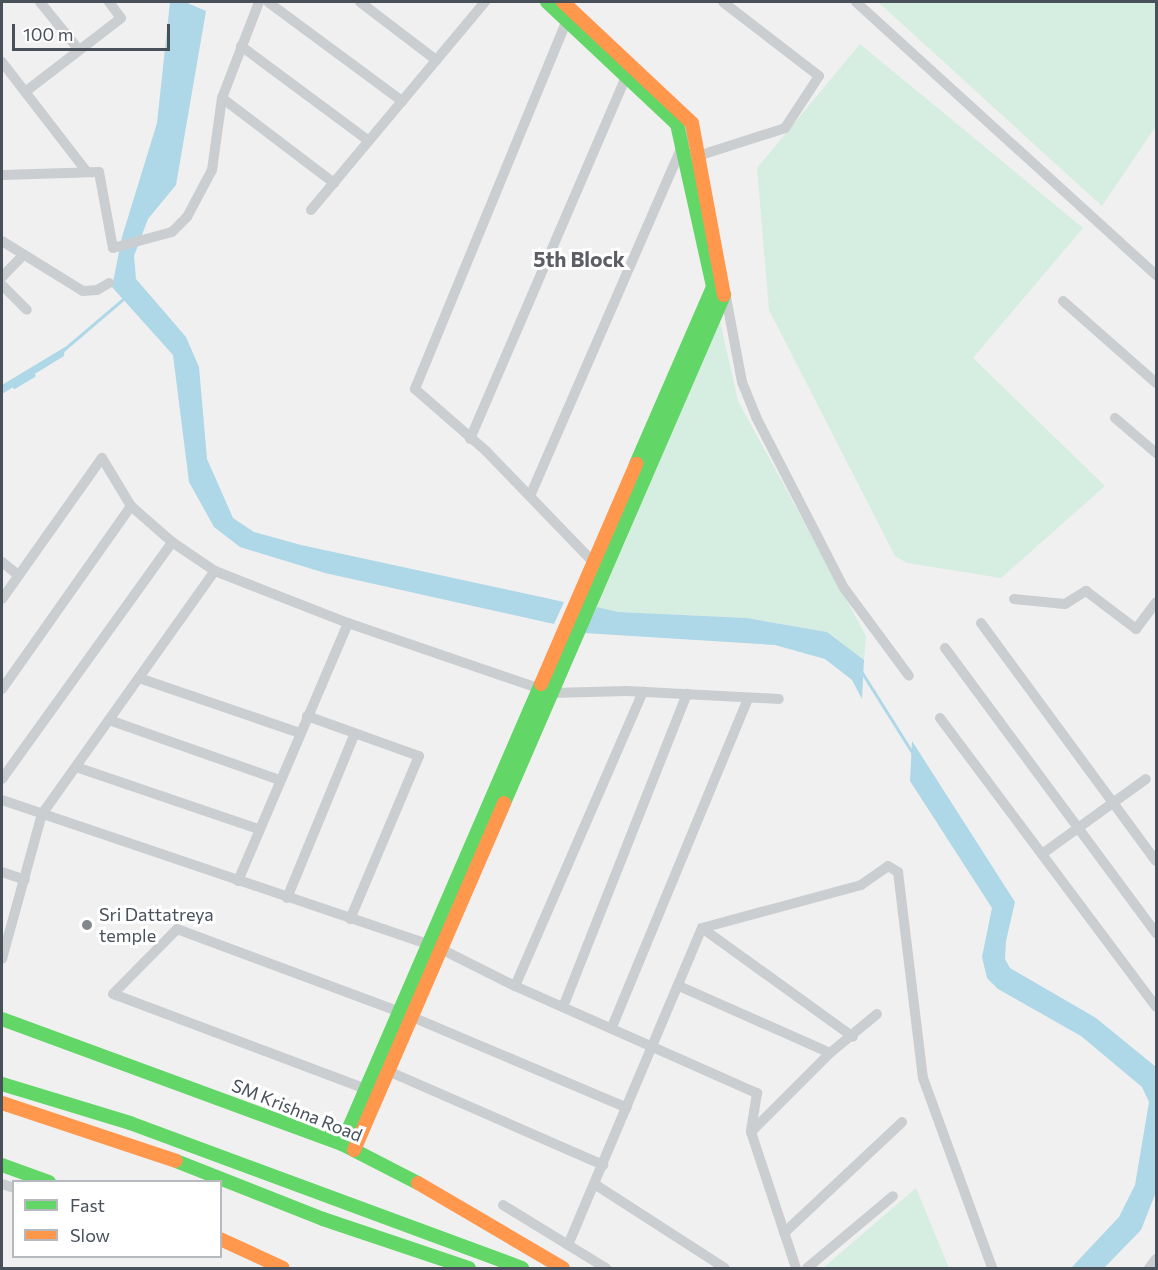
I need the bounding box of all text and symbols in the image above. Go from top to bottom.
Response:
scale bar [15,12,172,50]
text: 100 m [23,23,73,45]
district label: 5th Block [533,246,625,272]
place label: Sri Dattatreya temple [99,904,214,946]
marker: Sri Dattatreya temple [80,918,94,932]
street label: SM Krishna Road [229,1074,365,1146]
legend [12,1180,222,1258]
text: Fast [70,1194,105,1216]
text: Slow [70,1224,110,1246]

